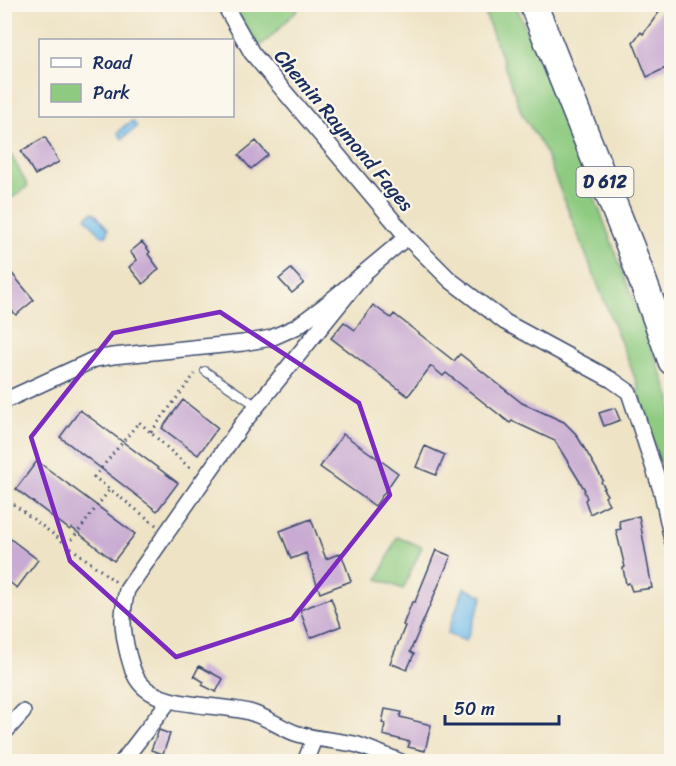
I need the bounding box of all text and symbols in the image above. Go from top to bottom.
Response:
legend [39,39,234,117]
street label: Chemin Raymond Fages [265,41,423,220]
text: Road [93,47,133,79]
text: Park [93,77,130,109]
road number: D 612 [576,167,634,197]
scale bar [445,688,559,726]
text: 50 m [454,693,495,725]

